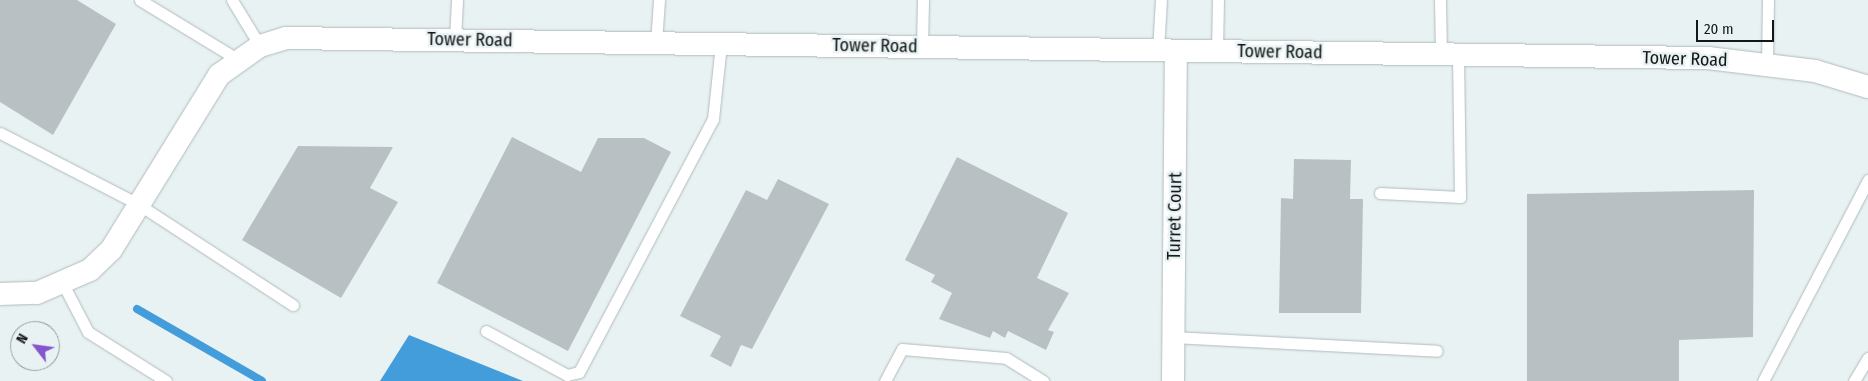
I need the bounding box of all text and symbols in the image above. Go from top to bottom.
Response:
scale bar [1698,10,1776,42]
text: 20 m [1704,20,1734,38]
street label: Tower Road [427,28,513,52]
street label: Tower Road [832,34,918,58]
street label: Tower Road [1237,40,1323,64]
street label: Tower Road [1642,47,1728,71]
street label: Turret Court [1163,172,1187,260]
north arrow [10,321,60,371]
text: N [13,331,32,347]

